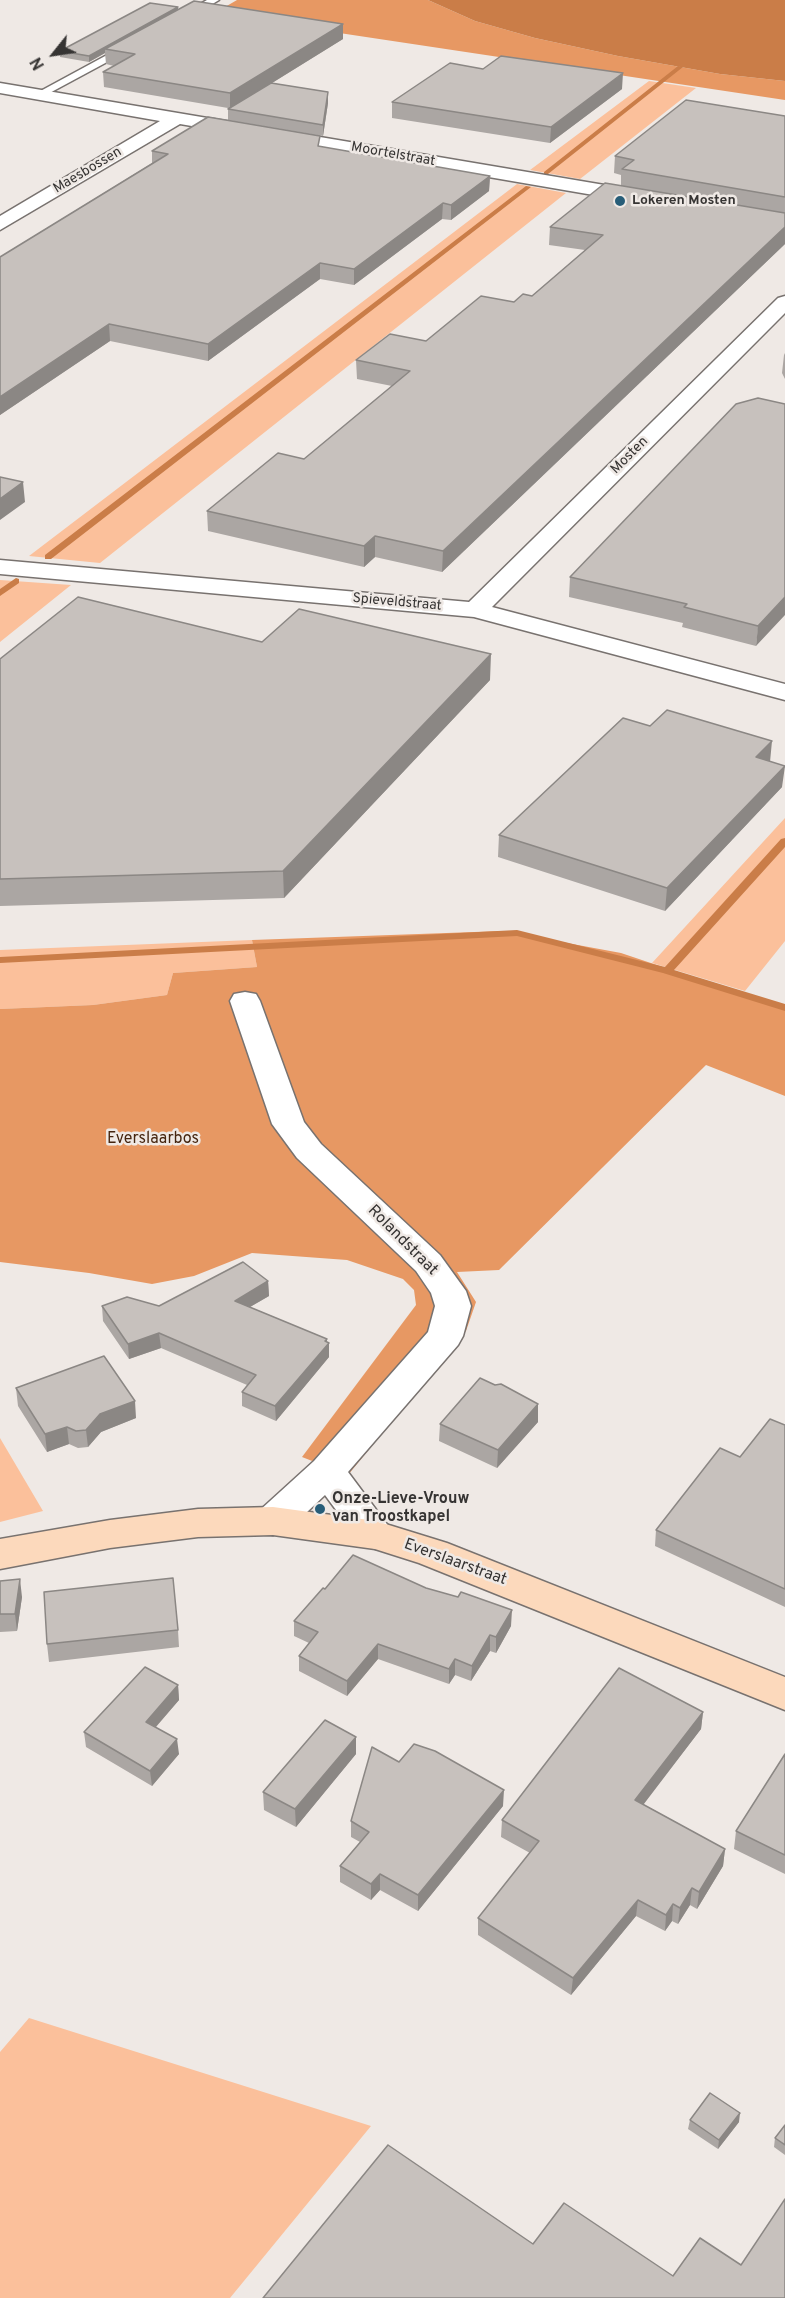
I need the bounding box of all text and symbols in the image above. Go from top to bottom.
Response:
north arrow [24,24,84,84]
text: N [27,53,50,73]
street label: Moortelstraat [350,139,436,171]
street label: Maesbossen [51,144,125,198]
place label: Lokeren Mosten [632,193,736,209]
marker: Lokeren Mosten [613,194,627,208]
street label: Mosten [608,434,652,478]
street label: Spieveldstraat [352,591,442,615]
park label: Everslaarbos [107,1130,199,1150]
street label: Rolandstraat [363,1202,441,1280]
place label: Onze-Lieve-Vrouw van Troostkapel [332,1490,469,1528]
marker: Onze-Lieve-Vrouw van Troostkapel [313,1502,327,1516]
street label: Everslaarstraat [401,1536,509,1590]

